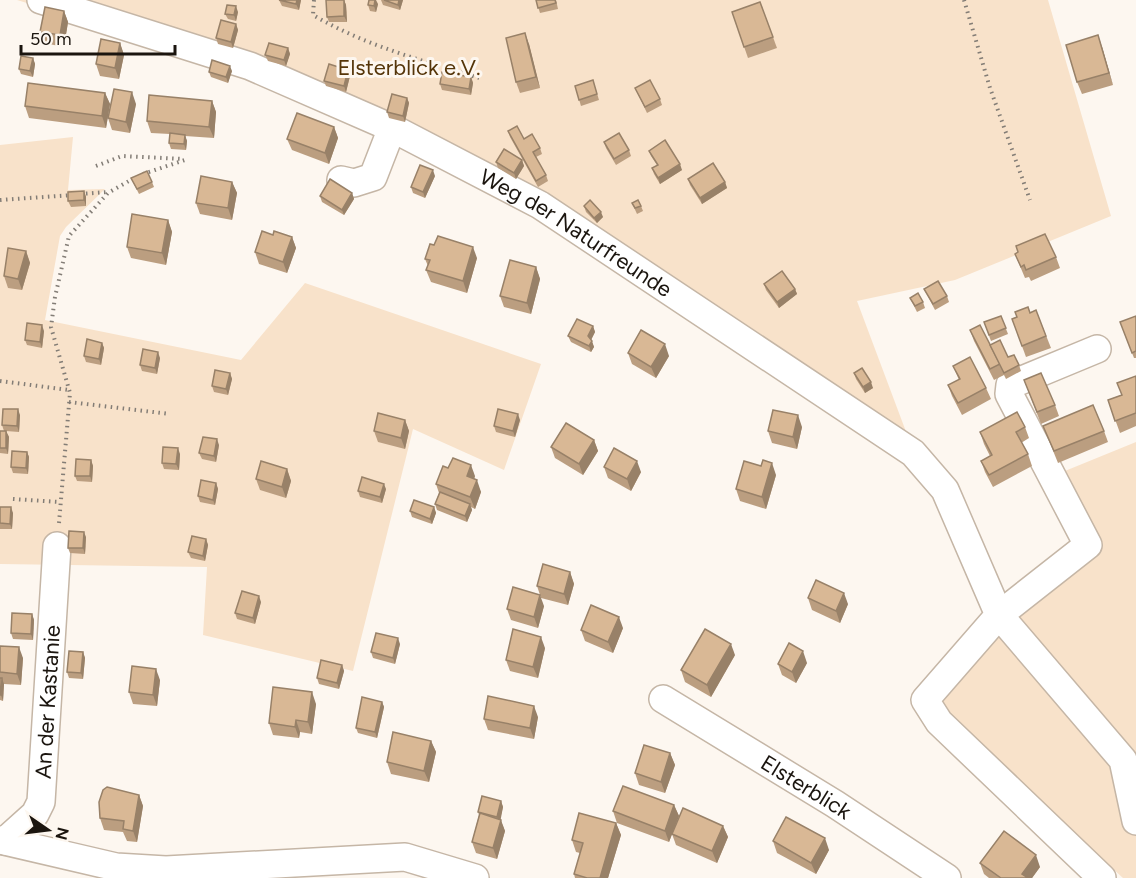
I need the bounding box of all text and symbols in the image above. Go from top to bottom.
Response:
scale bar [21,18,176,56]
text: 50 m [30,28,72,50]
park label: Elsterblick e.V. [337,54,481,81]
street label: Weg der Naturfreunde [475,163,677,303]
street label: An der Kastanie [29,624,66,780]
street label: Elsterblick [756,749,857,825]
north arrow [18,800,78,860]
text: N [51,825,73,842]

